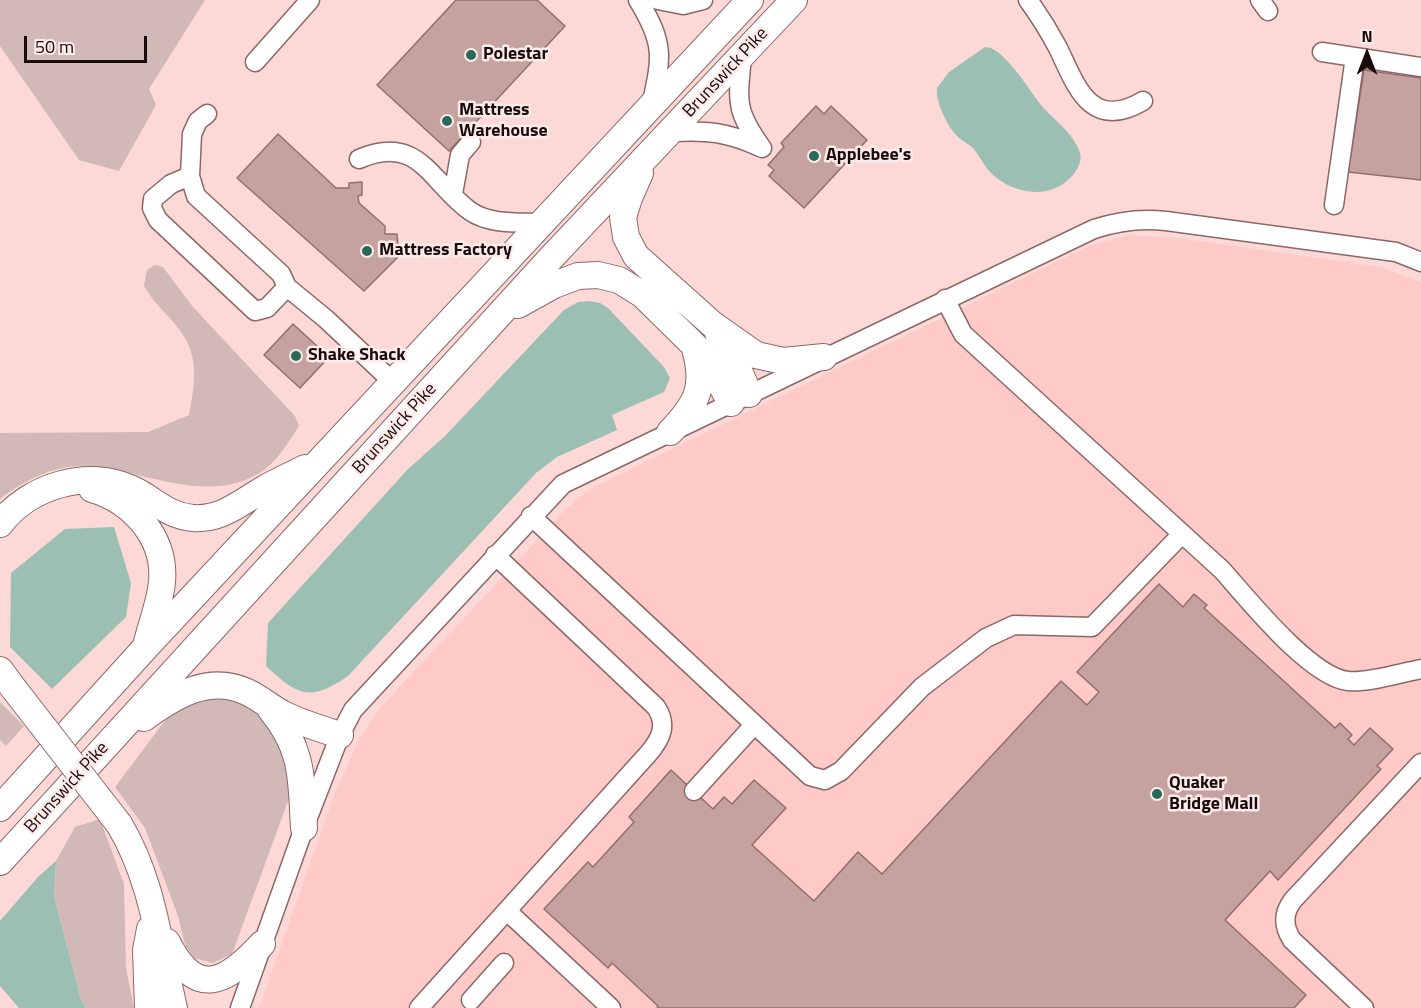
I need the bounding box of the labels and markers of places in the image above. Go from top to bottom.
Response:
place label: Polestar [483,44,548,66]
marker: Polestar [464,48,478,62]
place label: Mattress Warehouse [459,100,548,142]
marker: Mattress Warehouse [440,114,454,128]
place label: Applebee's [826,145,911,167]
marker: Applebee's [807,149,821,163]
place label: Mattress Factory [379,240,512,262]
marker: Mattress Factory [360,244,374,258]
place label: Shake Shack [308,345,405,367]
marker: Shake Shack [289,349,303,363]
place label: Quaker Bridge Mall [1169,773,1258,816]
marker: Quaker Bridge Mall [1150,787,1164,801]

